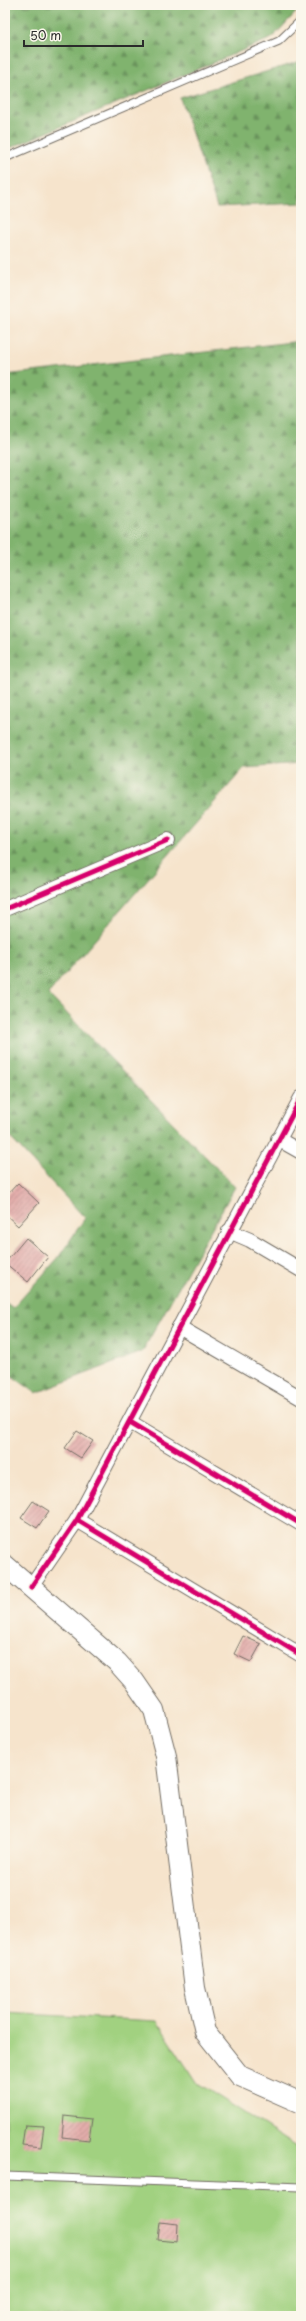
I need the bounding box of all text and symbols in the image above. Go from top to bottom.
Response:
scale bar [24,22,143,48]
text: 50 m [30,26,61,44]

